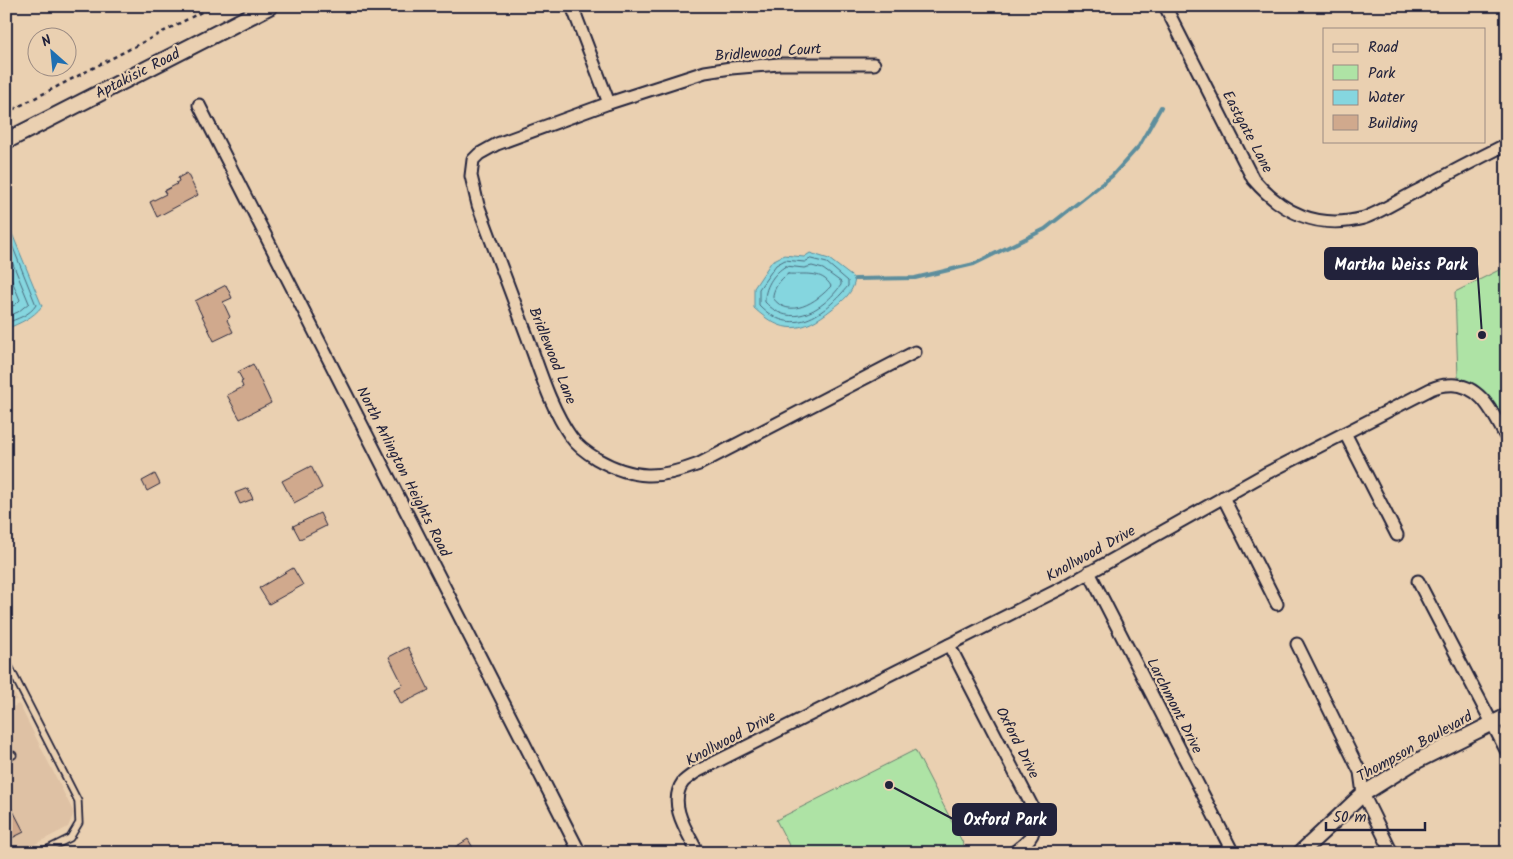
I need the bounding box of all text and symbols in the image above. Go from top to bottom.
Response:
north arrow [28,28,78,78]
legend [1323,28,1486,142]
text: N [38,29,56,53]
text: Road [1368,36,1399,60]
street label: Bridlewood Court [714,37,822,69]
street label: Aptakisic Road [91,42,185,106]
text: Park [1368,62,1396,86]
street label: Eastgate Lane [1215,86,1279,178]
text: Water [1368,86,1405,110]
text: Building [1368,112,1418,136]
callout: Martha Weiss Park [1325,248,1477,279]
text: Martha Weiss Park [1335,253,1469,278]
street label: Bridlewood Lane [522,304,583,409]
street label: North Arlington Heights Road [349,382,457,562]
street label: Knollwood Drive [1042,519,1141,589]
street label: Larchmont Drive [1140,654,1209,758]
street label: Oxford Drive [989,703,1045,783]
street label: Knollwood Drive [681,705,781,773]
street label: Thompson Boulevard [1353,705,1478,789]
scale bar [1326,799,1424,831]
callout: Oxford Park [953,804,1056,835]
text: 50 m [1333,806,1367,830]
text: Oxford Park [964,808,1048,833]

